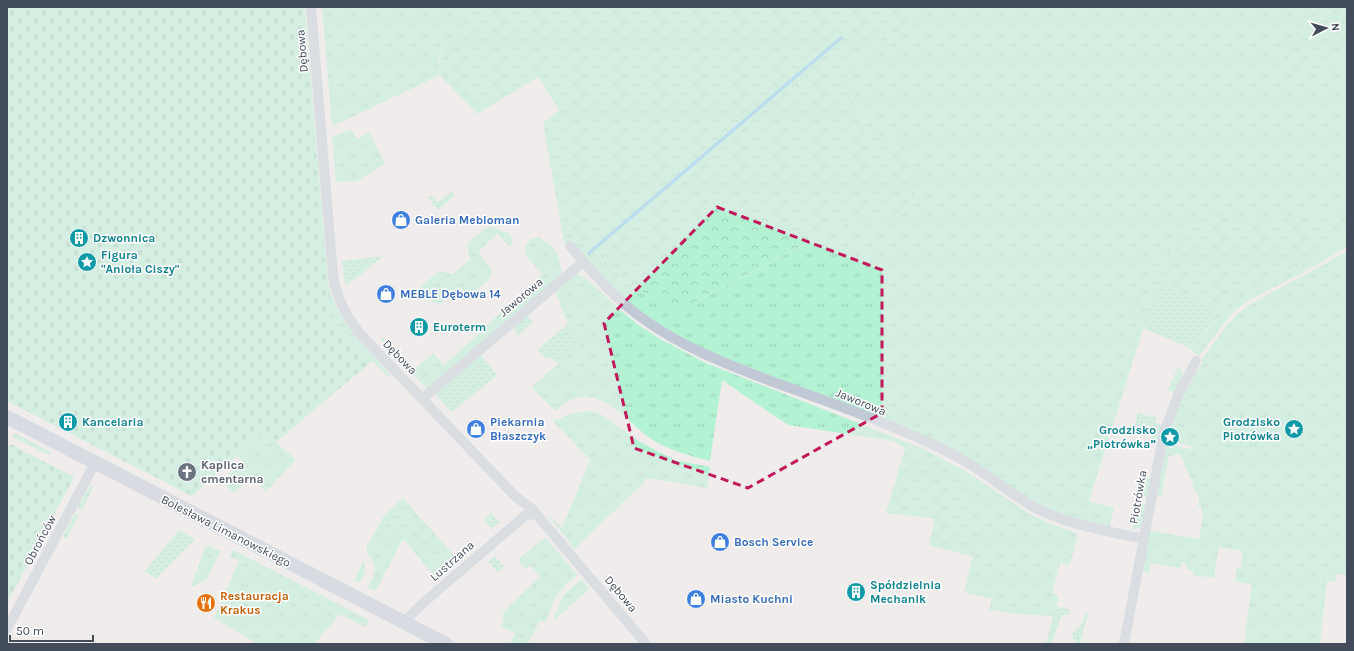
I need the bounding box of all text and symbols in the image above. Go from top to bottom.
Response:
north arrow [1306,8,1346,48]
text: N [1329,22,1342,32]
street label: Dębowa [293,29,311,73]
shop icon: Galeria Mebloman [390,209,412,231]
place label: Galeria Mebloman [415,213,519,227]
building icon: Dzwonnica [68,227,90,249]
place label: Dzwonnica [93,231,155,245]
place label: Figura "Anioła Ciszy" [101,248,180,276]
place icon: Figura "Anioła Ciszy" [76,251,98,273]
street label: Jaworowa [496,275,546,319]
shop icon: MEBLE Dębowa 14 [375,283,397,305]
place label: MEBLE Dębowa 14 [400,287,501,301]
building icon: Euroterm [408,316,430,338]
place label: Euroterm [433,320,486,334]
street label: Dębowa [380,337,420,377]
street label: Jaworowa [834,386,888,418]
building icon: Kancelaria [57,411,79,433]
place label: Kancelaria [82,415,143,429]
place label: Piekarnia Błaszczyk [490,415,546,443]
place label: Grodzisko Piotrówka [1223,415,1280,443]
shop icon: Piekarnia Błaszczyk [465,418,487,440]
place icon: Grodzisko Piotrówka [1283,418,1305,440]
place label: Grodzisko „Piotrówka” [1087,423,1156,451]
place icon: Grodzisko „Piotrówka” [1159,426,1181,448]
place label: Kaplica cmentarna [201,458,264,486]
church icon: Kaplica cmentarna [176,461,198,483]
street label: Piotrówka [1126,469,1150,525]
street label: Bolesława Limanowskiego [159,492,293,570]
street label: Obrońców [21,512,59,567]
shop icon: Bosch Service [709,531,731,553]
place label: Bosch Service [734,535,813,549]
street label: Lustrzana [427,538,477,584]
street label: Dębowa [602,573,640,615]
place label: Spółdzielnia Mechanik [870,578,941,606]
building icon: Spółdzielnia Mechanik [845,581,867,603]
shop icon: Miasto Kuchni [685,588,707,610]
place label: Restauracja Krakus [220,589,289,617]
restaurant icon: Restauracja Krakus [195,592,217,614]
place label: Miasto Kuchni [710,592,793,606]
scale bar [10,617,93,643]
text: 50 m [16,624,44,638]

